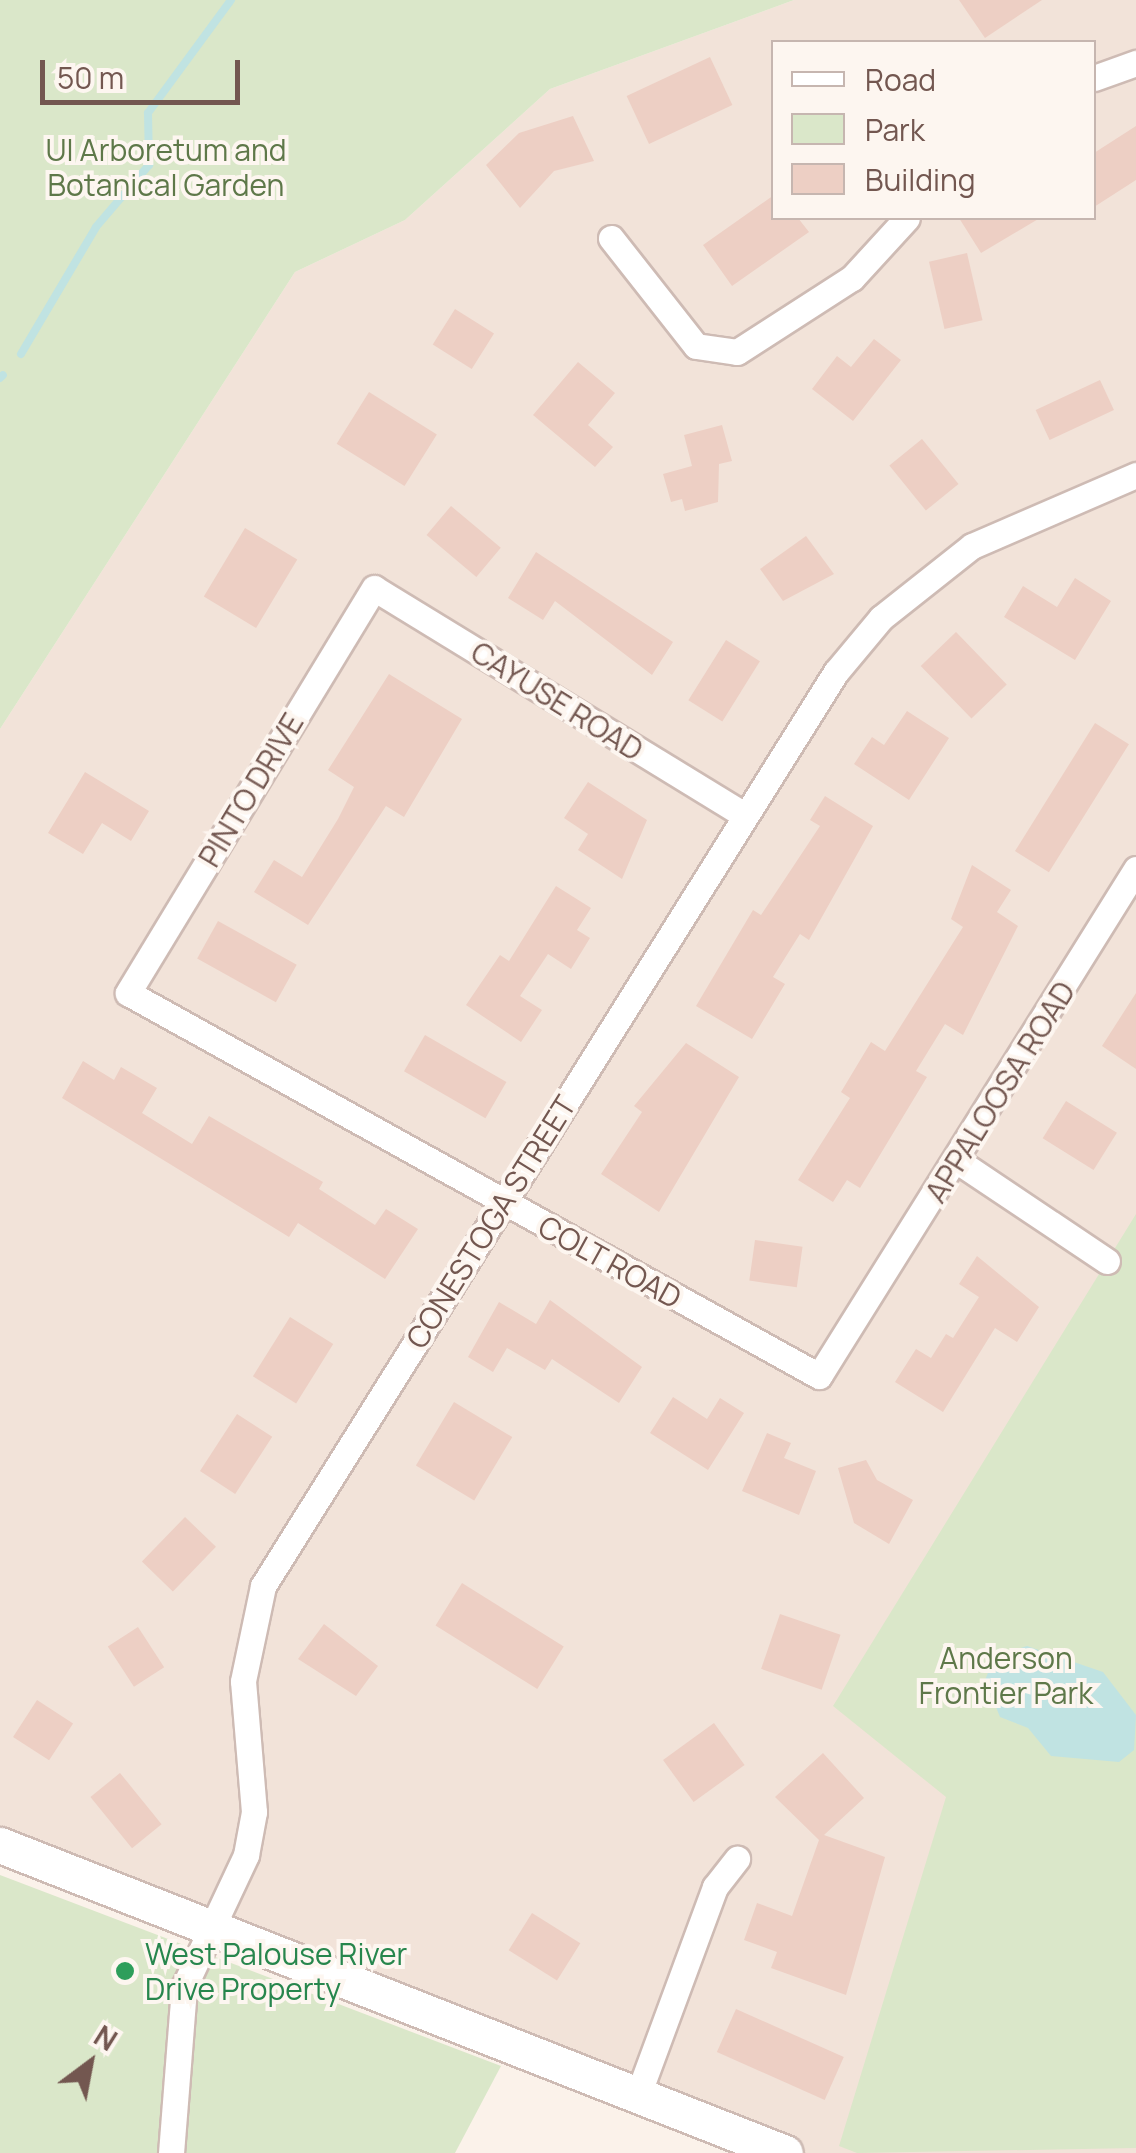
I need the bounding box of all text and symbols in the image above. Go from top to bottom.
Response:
scale bar [45,40,245,102]
legend [771,40,1096,220]
text: 50 m [57,57,124,98]
text: Road [865,59,936,100]
text: Park [865,109,925,150]
park label: UI Arboretum and Botanical Garden [46,132,286,202]
text: Building [865,159,976,200]
street label: CAYUSE ROAD [464,634,650,768]
street label: PINTO DRIVE [191,707,311,873]
street label: APPALOOSA ROAD [918,975,1082,1209]
street label: CONESTOGA STREET [399,1089,583,1355]
street label: COLT ROAD [532,1208,688,1316]
park label: Anderson Frontier Park [919,1640,1093,1710]
place label: West Palouse River Drive Property [145,1936,407,2006]
marker: West Palouse River Drive Property [114,1960,136,1982]
north arrow [40,2013,140,2113]
text: N [87,2016,124,2059]

